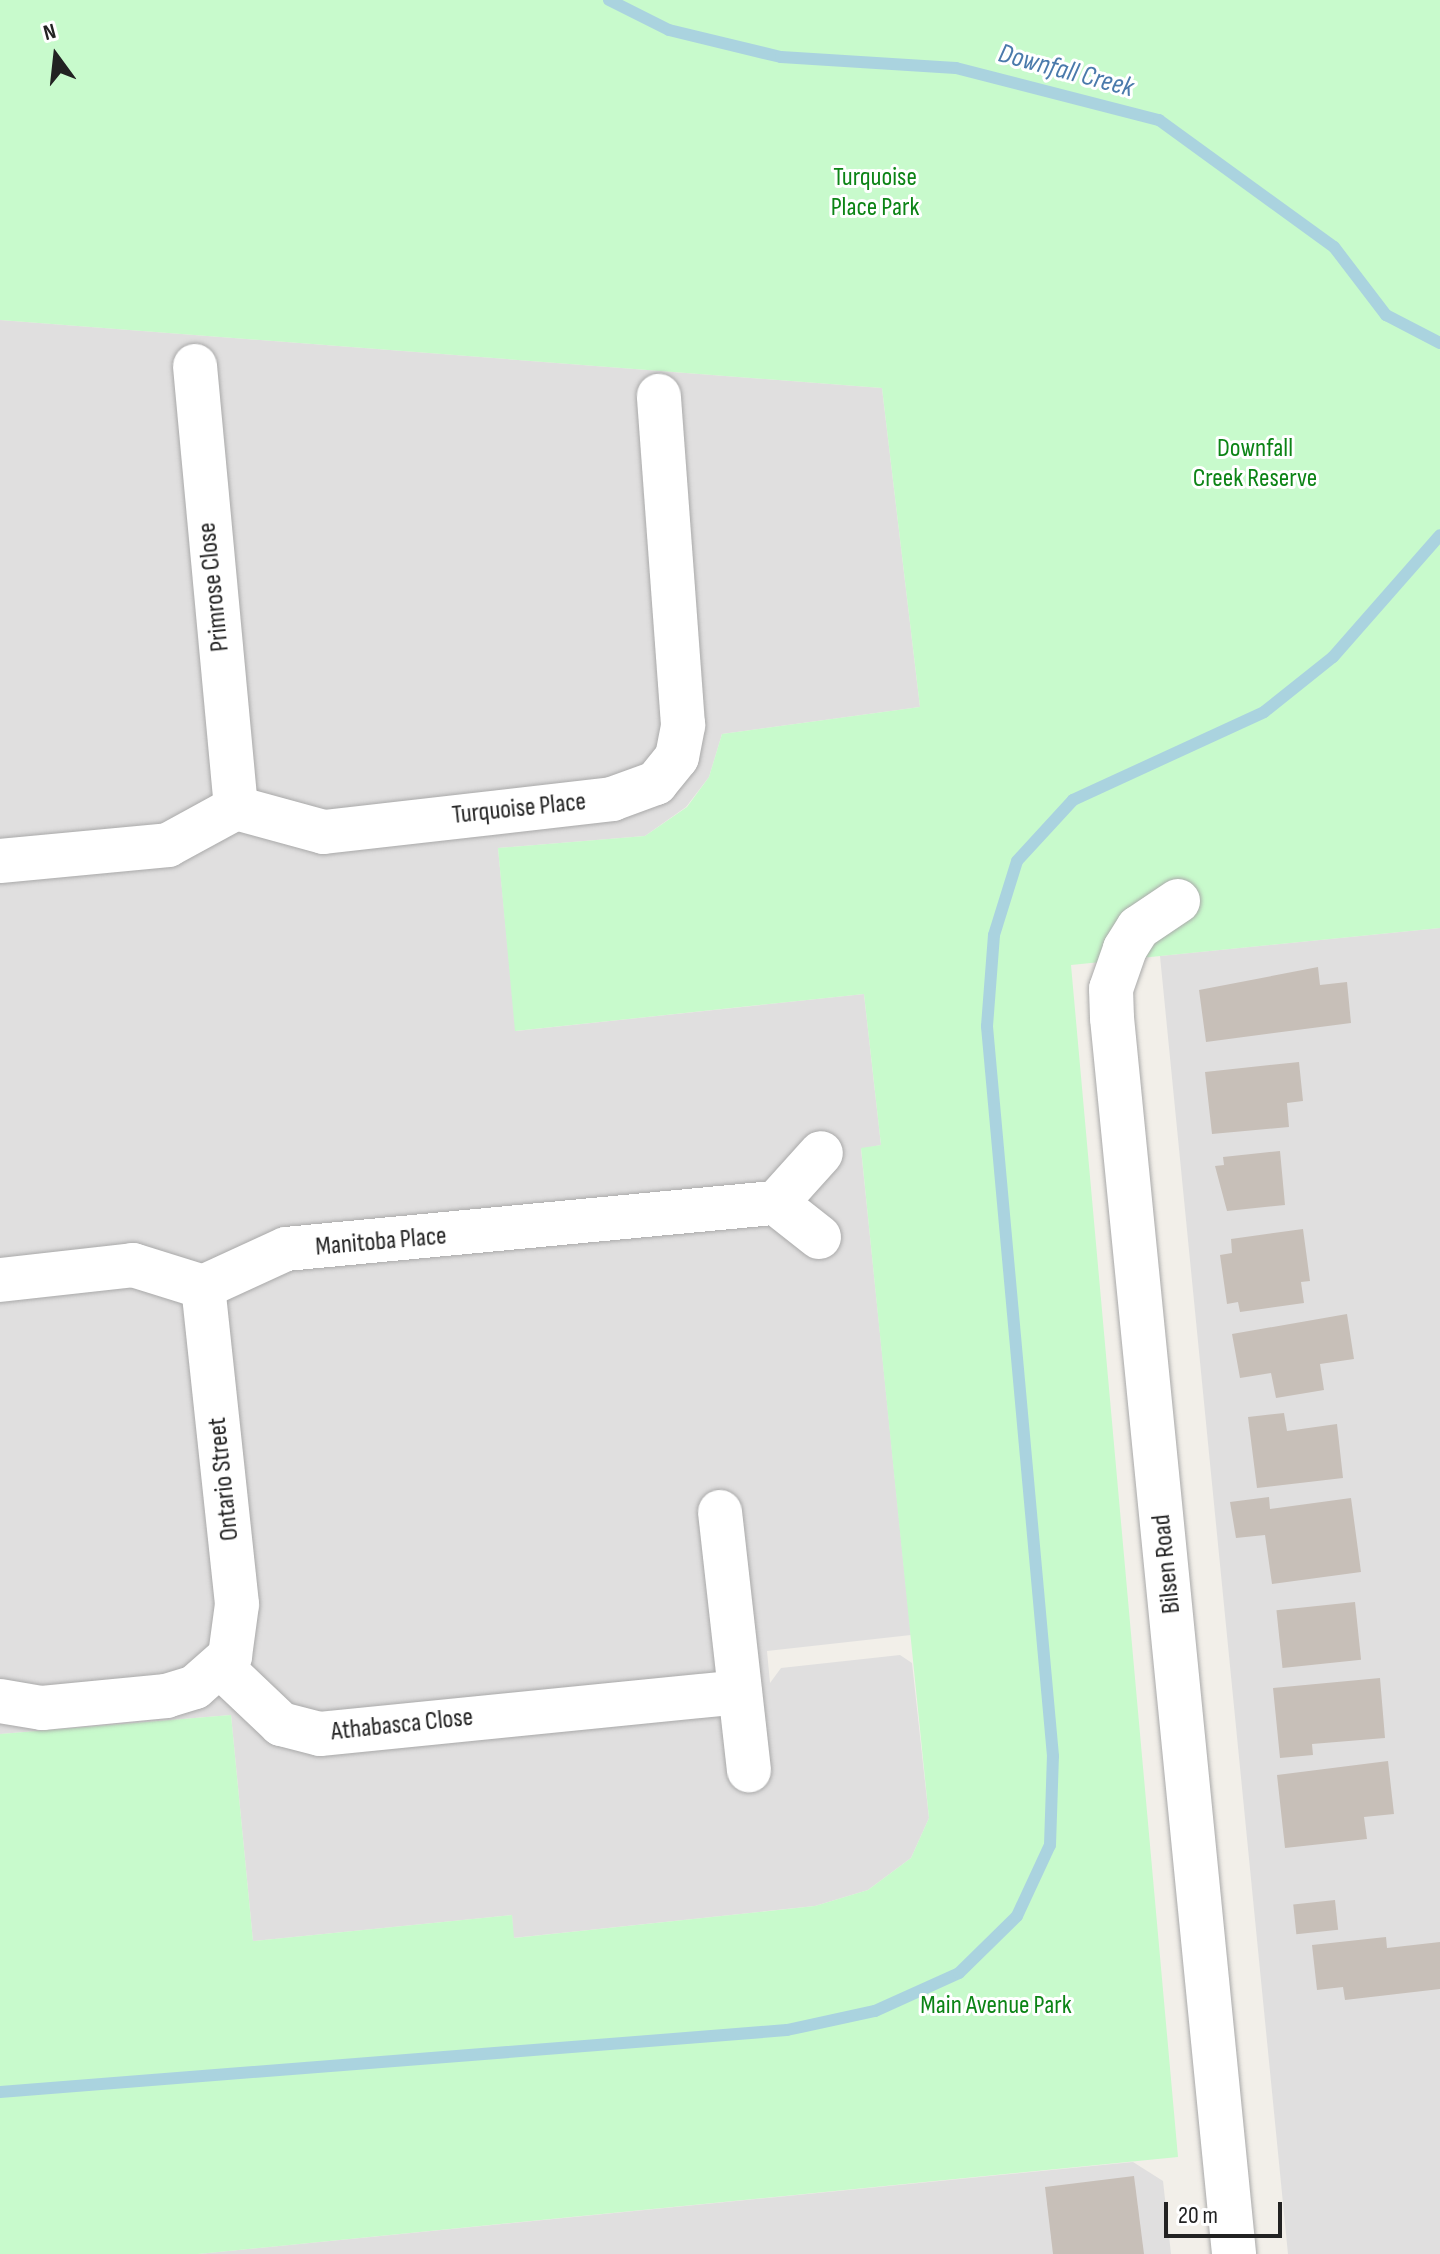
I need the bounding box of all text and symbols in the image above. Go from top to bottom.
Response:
north arrow [16,16,96,96]
text: N [40,18,59,47]
water label: Downfall Creek [995,37,1137,105]
park label: Turquoise Place Park [831,162,919,224]
park label: Downfall Creek Reserve [1193,433,1317,494]
street label: Primrose Close [192,521,236,653]
street label: Turquoise Place [451,786,587,832]
street label: Manitoba Place [314,1221,448,1263]
street label: Ontario Street [202,1416,246,1542]
street label: Bilsen Road [1146,1513,1188,1615]
street label: Athabasca Close [329,1702,475,1748]
park label: Main Avenue Park [920,1990,1072,2022]
scale bar [1168,2186,1286,2236]
text: 20 m [1178,2201,1218,2230]

